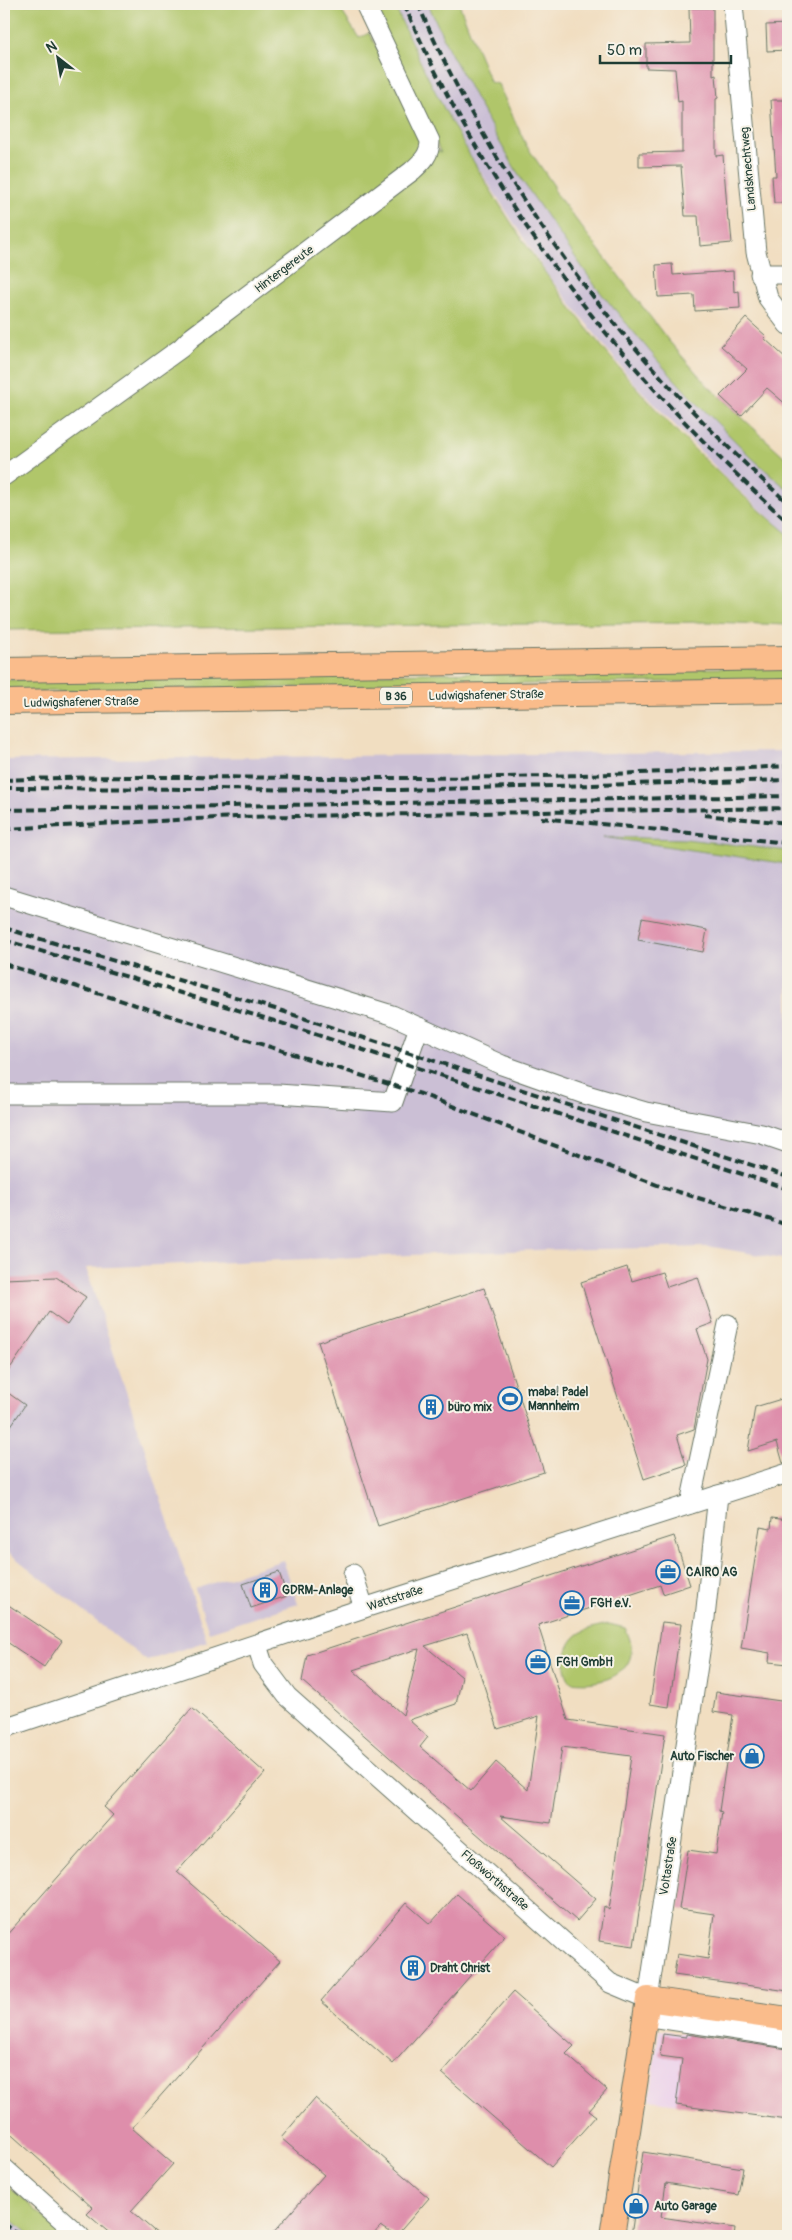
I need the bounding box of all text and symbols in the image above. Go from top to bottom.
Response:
north arrow [32,32,82,82]
scale bar [600,32,731,64]
text: N [43,38,60,57]
text: 50 m [607,41,642,60]
street label: Landsknechtweg [737,126,760,212]
street label: Hintergereute [252,242,317,296]
street label: Ludwigshafener Straße [428,687,544,704]
road number: B 36 [380,688,412,704]
street label: Ludwigshafener Straße [23,694,139,711]
place label: maba! Padel Mannheim [528,1385,588,1414]
sports icon: maba! Padel Mannheim [497,1386,523,1412]
building icon: büro mix [418,1394,444,1420]
place label: büro mix [448,1400,492,1415]
office icon: CAIRO AG [655,1559,681,1585]
place label: CAIRO AG [686,1565,738,1580]
building icon: GDRM-Anlage [252,1577,278,1603]
street label: Wattstraße [365,1582,425,1615]
place label: GDRM-Anlage [282,1583,354,1598]
office icon: FGH e.V. [559,1590,585,1616]
place label: FGH e.V. [590,1596,632,1611]
office icon: FGH GmbH [525,1649,551,1675]
place label: FGH GmbH [556,1655,613,1670]
shop icon: Auto Fischer [739,1743,765,1769]
place label: Auto Fischer [670,1749,735,1764]
street label: Voltastraße [656,1835,681,1897]
street label: Floßwörthstraße [458,1847,532,1914]
building icon: Draht Christ [400,1955,426,1981]
place label: Draht Christ [430,1961,491,1976]
shop icon: Auto Garage [623,2193,649,2219]
place label: Auto Garage [654,2199,718,2214]

